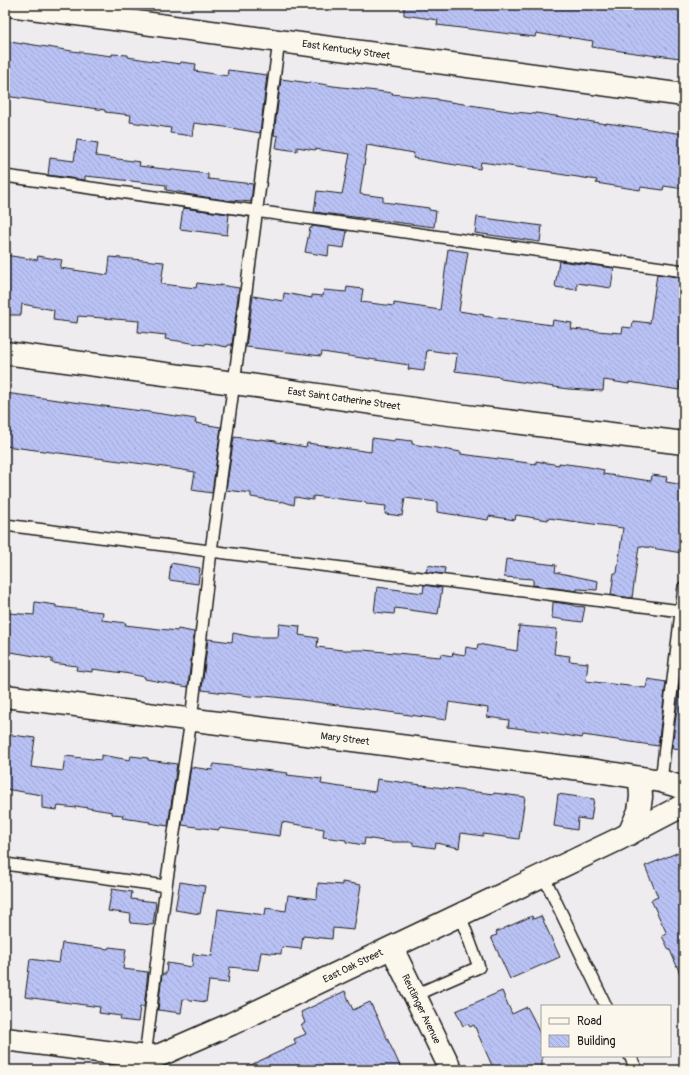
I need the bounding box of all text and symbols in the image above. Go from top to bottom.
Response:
street label: East Kentucky Street [301,38,392,62]
street label: East Saint Catherine Street [287,385,402,413]
street label: Mary Street [320,730,371,748]
street label: East Oak Street [321,946,386,986]
street label: Reutlinger Avenue [399,972,443,1046]
legend [541,1005,671,1057]
text: Road [577,1014,602,1029]
text: Building [577,1034,616,1049]

